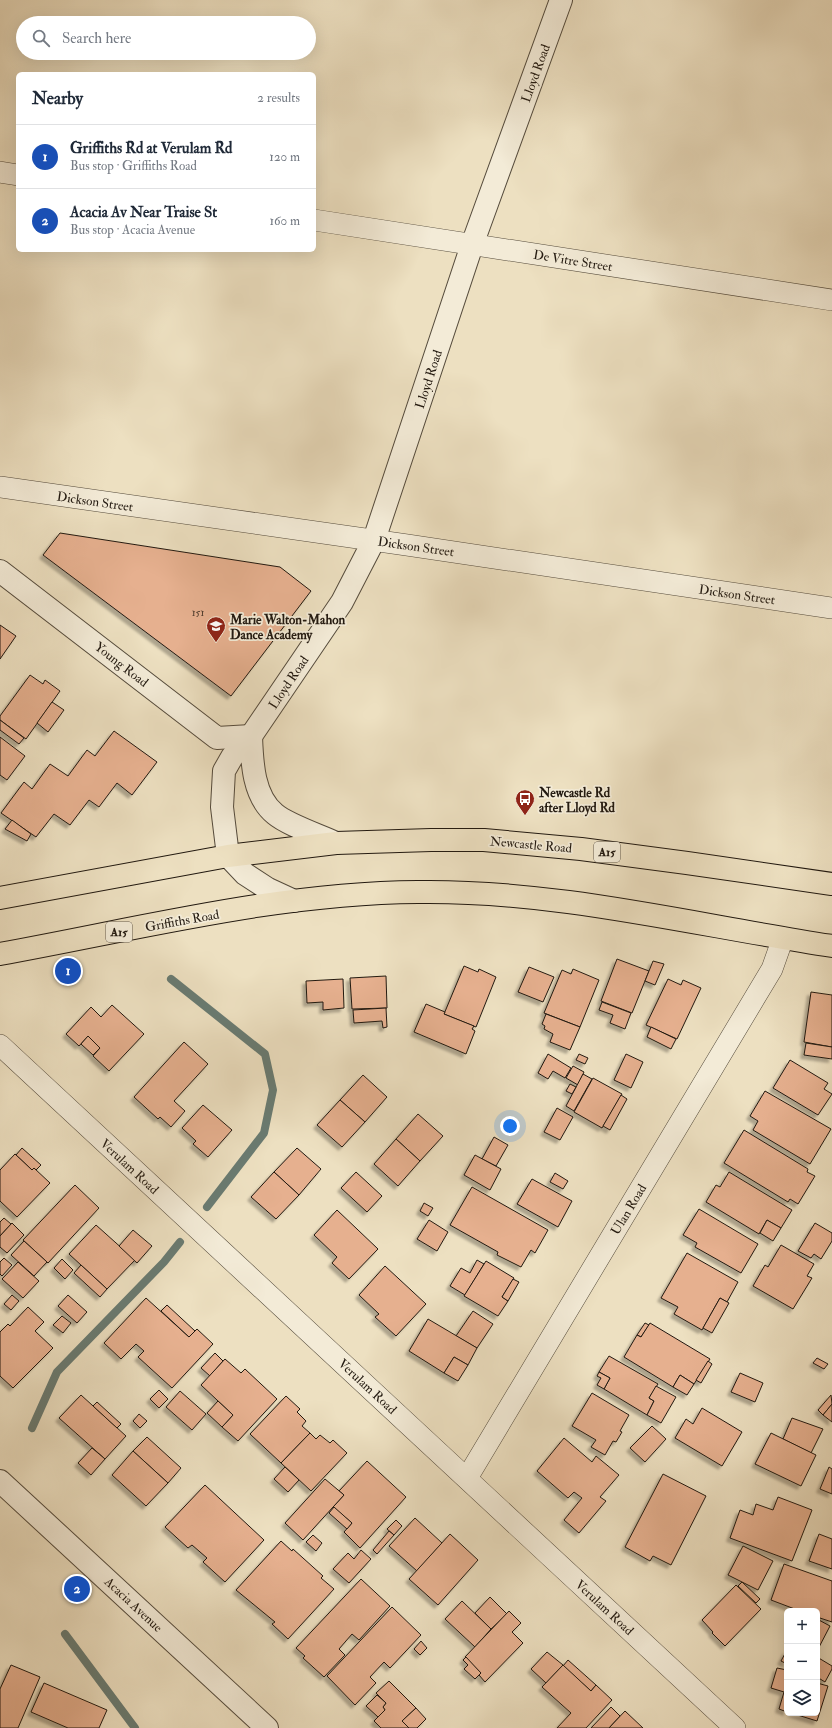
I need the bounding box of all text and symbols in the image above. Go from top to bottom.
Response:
search box [16,16,316,60]
icon: search [30,27,52,49]
text: Search here [62,29,131,48]
street label: Lloyd Road [518,41,555,105]
text: Nearby [32,88,83,109]
text: 2 results [257,90,300,106]
text: Griffiths Rd at Verulam Rd [70,139,232,158]
text: 1 [43,149,47,165]
text: 120 m [269,149,300,165]
text: Bus stop · Griffiths Road [70,158,197,174]
text: Acacia Av Near Traise St [70,203,217,222]
text: 2 [42,213,48,229]
text: 160 m [269,213,300,229]
text: Bus stop · Acacia Avenue [70,222,195,238]
street label: De Vitre Street [532,247,614,275]
street label: Lloyd Road [412,347,447,411]
street label: Dickson Street [56,489,134,515]
street label: Dickson Street [377,534,455,560]
street label: Dickson Street [698,582,776,608]
house number: 151 [192,606,204,619]
place label: Marie Walton-Mahon Dance Academy [229,612,345,644]
school or university icon: Marie Walton-Mahon Dance Academy [205,615,227,643]
street label: Young Road [91,639,152,691]
street label: Lloyd Road [265,652,314,713]
place label: Newcastle Rd after Lloyd Rd [538,785,616,817]
bus stop icon: Newcastle Rd after Lloyd Rd [514,788,536,816]
street label: Newcastle Road [489,833,573,857]
road number: A15 [594,842,620,862]
street label: Griffiths Road [144,906,221,935]
road number: A15 [106,922,132,942]
pin: 1 [55,956,81,986]
your location [500,1116,520,1136]
street label: Verulam Road [97,1136,162,1198]
street label: Ulan Road [608,1181,650,1238]
street label: Verulam Road [335,1356,400,1418]
street label: Acacia Avenue [100,1573,166,1636]
pin: 2 [64,1574,90,1604]
street label: Verulam Road [572,1577,637,1639]
map controls [784,1608,820,1716]
button: + [784,1608,820,1644]
button: − [784,1644,820,1680]
button: layers [784,1680,820,1716]

